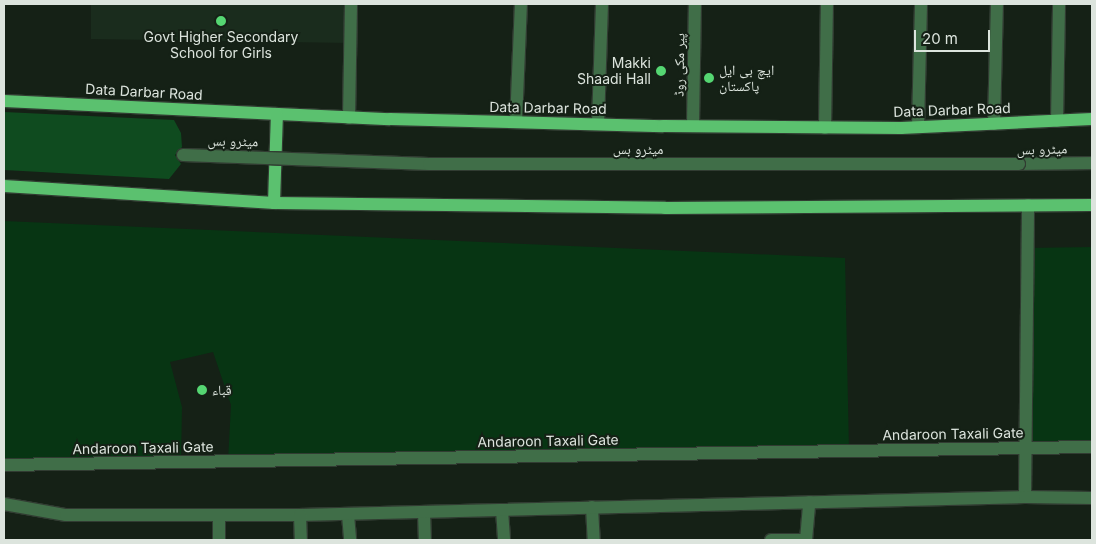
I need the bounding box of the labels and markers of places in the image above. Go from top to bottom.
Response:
marker: Govt Higher Secondary School for Girls [215,15,227,27]
place label: Govt Higher Secondary School for Girls [144,29,298,62]
place label: Makki Shaadi Hall [577,55,651,88]
place label: ایچ بی ایل پاکستان [719,62,774,94]
marker: Makki Shaadi Hall [655,65,667,77]
marker: ایچ بی ایل پاکستان [703,72,715,84]
place label: قباء [212,382,232,398]
marker: قباء [196,384,208,396]

